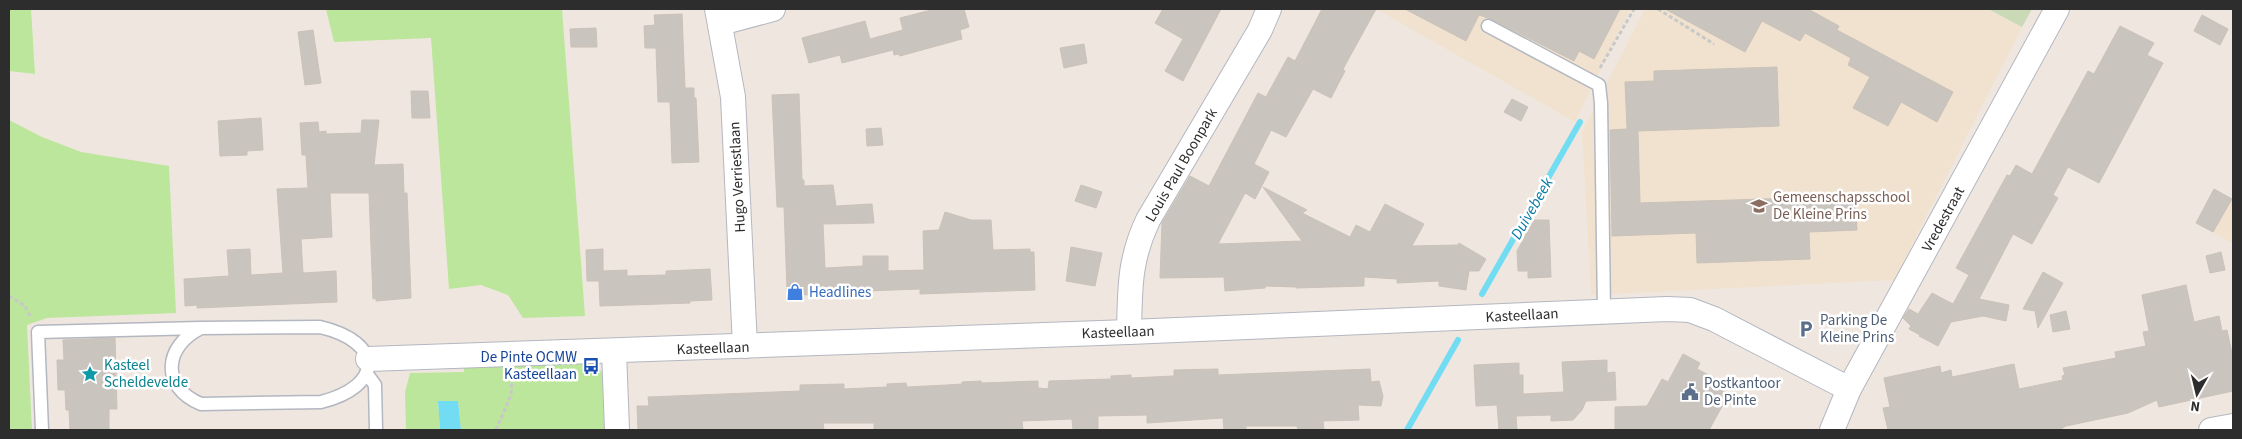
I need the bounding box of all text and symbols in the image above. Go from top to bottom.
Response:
street label: Louis Paul Boonpark [1140,104,1223,226]
street label: Hugo Verriestlaan [724,121,751,233]
water label: Duivebeek [1505,173,1559,243]
street label: Vredestraat [1917,183,1970,256]
place label: Gemeenschapsschool De Kleine Prins [1773,187,1910,225]
school or university icon: Gemeenschapsschool De Kleine Prins [1749,196,1769,216]
shop icon: Headlines [785,282,805,302]
place label: Headlines [809,282,871,303]
street label: Kasteellaan [1485,303,1559,328]
place label: Parking De Kleine Prins [1820,310,1894,348]
parking icon: Parking De Kleine Prins [1796,319,1816,339]
street label: Kasteellaan [1081,321,1155,344]
street label: Kasteellaan [676,337,750,360]
place label: De Pinte OCMW Kasteellaan [480,347,577,385]
place label: Kasteel Scheldevelde [104,355,188,393]
bus stop icon: De Pinte OCMW Kasteellaan [581,356,601,376]
place icon: Kasteel Scheldevelde [80,364,100,384]
north arrow [2172,369,2222,419]
place label: Postkantoor De Pinte [1704,373,1781,411]
public building icon: Postkantoor De Pinte [1680,382,1700,402]
text: N [2189,395,2201,416]

